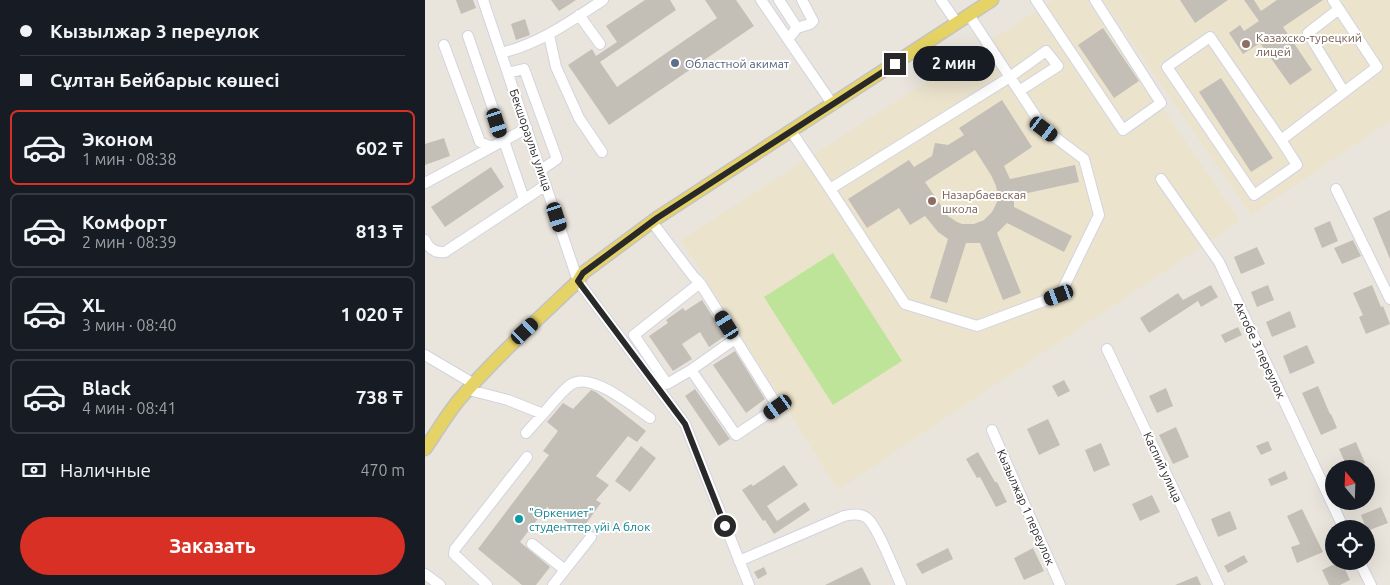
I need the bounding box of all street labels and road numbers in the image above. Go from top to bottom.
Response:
street label: Бекшораулы улица [507,87,555,193]
street label: Актобе 3 переулок [1232,300,1288,400]
street label: Каспий улица [1141,430,1185,504]
street label: Кызылжар 1 переулок [995,447,1057,567]

